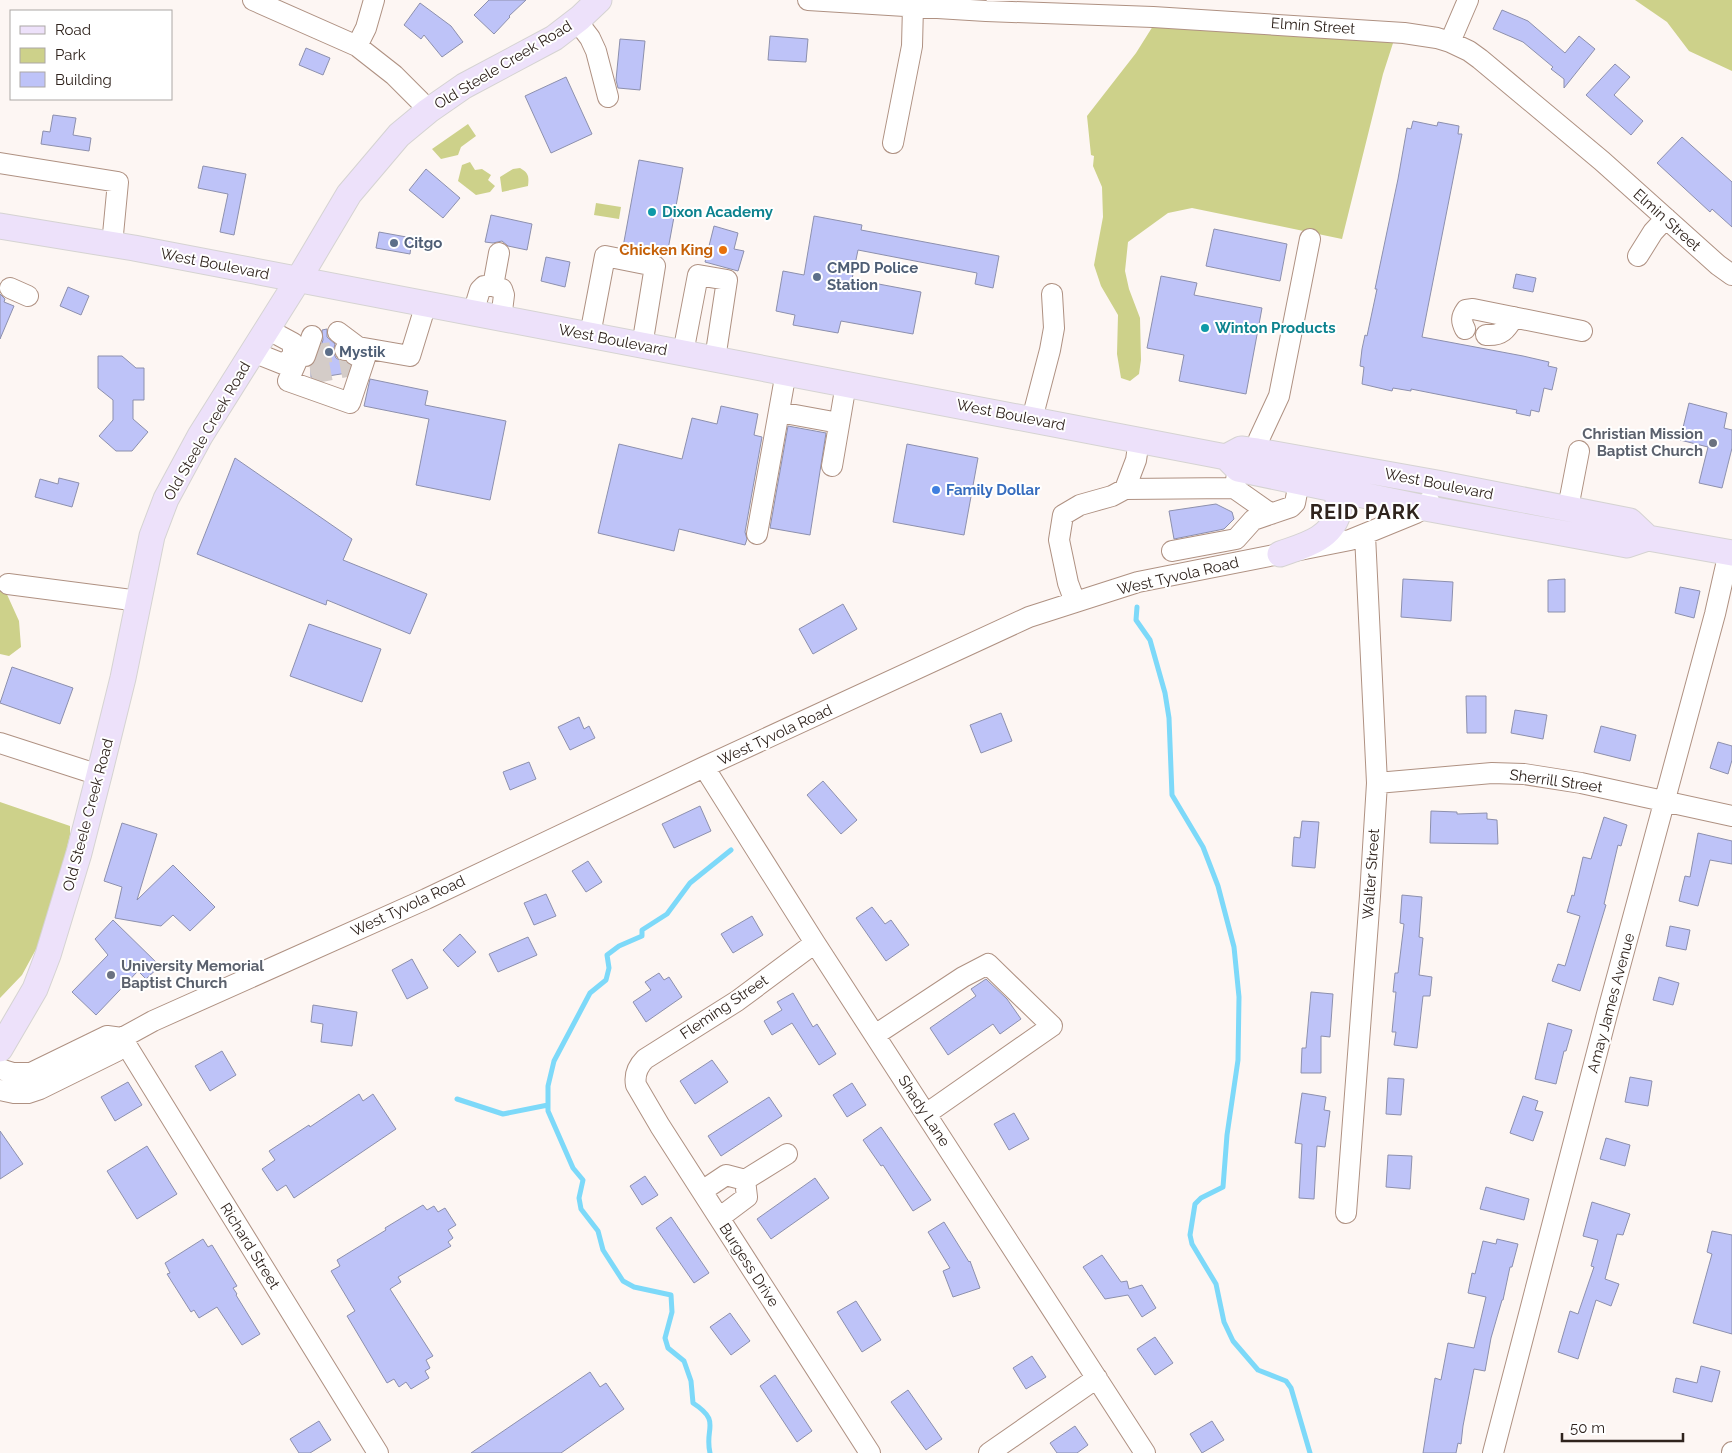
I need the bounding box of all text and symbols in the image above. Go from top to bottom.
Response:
legend [10,10,172,100]
street label: Elmin Street [1270,14,1356,38]
street label: Old Steele Creek Road [431,17,575,113]
text: Road [55,21,91,39]
text: Park [55,46,86,64]
text: Building [55,71,112,89]
street label: Elmin Street [1630,185,1704,255]
place label: Dixon Academy [662,203,774,221]
marker: Dixon Academy [646,206,658,218]
place label: Citgo [404,234,442,252]
marker: Citgo [388,237,400,249]
place label: Chicken King [619,241,713,259]
marker: Chicken King [717,244,729,256]
street label: West Boulevard [159,245,271,283]
place label: CMPD Police Station [827,259,918,294]
marker: CMPD Police Station [811,271,823,283]
place label: Winton Products [1215,319,1336,337]
street label: West Boulevard [557,321,669,359]
marker: Winton Products [1199,322,1211,334]
place label: Mystik [339,343,386,361]
marker: Mystik [323,346,335,358]
street label: Old Steele Creek Road [160,358,254,504]
street label: West Boulevard [955,396,1067,434]
place label: Christian Mission Baptist Church [1582,425,1703,460]
marker: Christian Mission Baptist Church [1707,437,1719,449]
street label: West Boulevard [1383,465,1495,503]
place label: Family Dollar [946,481,1040,499]
marker: Family Dollar [930,484,942,496]
district label: REID PARK [1310,500,1420,524]
street label: West Tyvola Road [1116,553,1240,599]
street label: West Tyvola Road [715,701,835,769]
street label: Old Steele Creek Road [59,737,117,893]
street label: Sherrill Street [1508,766,1604,796]
street label: Walter Street [1359,828,1383,920]
street label: West Tyvola Road [348,872,468,940]
street label: Amay James Avenue [1584,931,1638,1075]
place label: University Memorial Baptist Church [121,957,264,992]
marker: University Memorial Baptist Church [105,969,117,981]
street label: Fleming Street [677,971,771,1043]
street label: Shady Lane [894,1072,954,1150]
street label: Richard Street [216,1200,284,1292]
street label: Burgess Drive [715,1220,783,1310]
scale bar [1562,1410,1683,1442]
text: 50 m [1570,1419,1605,1437]

